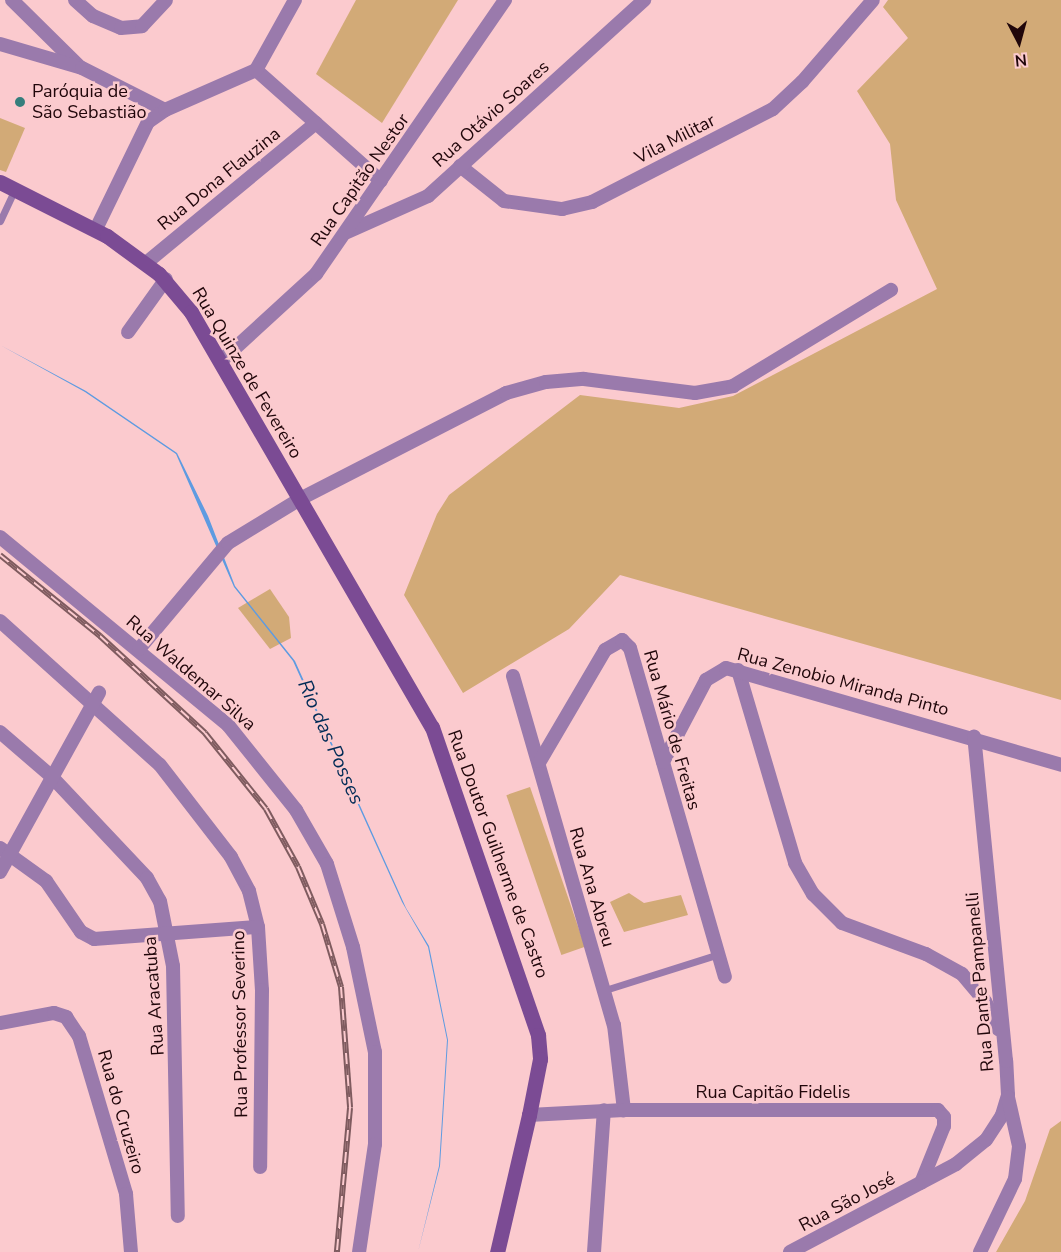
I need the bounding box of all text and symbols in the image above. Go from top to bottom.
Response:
north arrow [989,12,1049,72]
text: N [1014,48,1028,71]
street label: Rua Otávio Soares [428,56,554,172]
place label: Paróquia de São Sebastião [32,81,147,124]
marker: Paróquia de São Sebastião [13,95,27,109]
street label: Rua Capitão Nestor [306,110,414,250]
street label: Vila Militar [631,110,719,168]
street label: Rua Dona Flauzina [153,123,285,235]
street label: Rua Quinze de Fevereiro [187,284,307,462]
street label: Rua Waldemar Silva [122,611,260,735]
street label: Rua Zenobio Miranda Pinto [735,643,951,721]
street label: Rua Mário de Freitas [639,648,705,812]
water label: Rio das Posses [293,676,369,808]
street label: Rua Doutor Guilherme de Castro [443,727,553,981]
street label: Rua Ana Abreu [565,825,619,949]
street label: Rua Dante Pampanelli [961,891,999,1073]
street label: Rua Professor Severino [228,930,252,1118]
street label: Rua Aracatuba [139,936,169,1056]
street label: Rua do Cruzeiro [93,1047,149,1177]
street label: Rua Capitão Fidelis [695,1081,851,1103]
street label: Rua São José [795,1168,899,1236]

